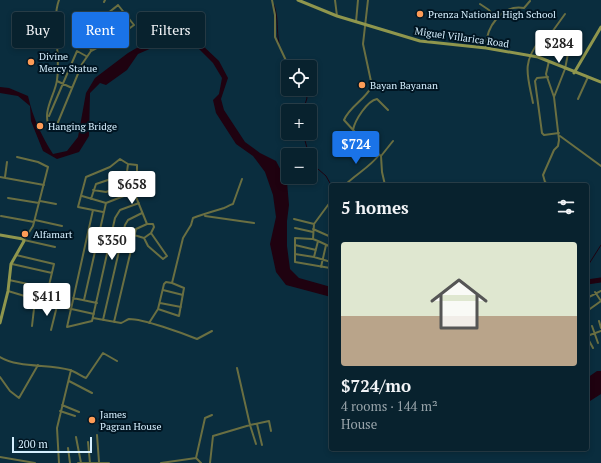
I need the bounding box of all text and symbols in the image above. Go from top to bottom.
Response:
place label: Prenza National High School [428,8,556,21]
marker: Prenza National High School [415,9,425,19]
chip: Buy [12,12,64,48]
chip: Rent [72,12,129,48]
chip: Filters [137,12,205,48]
street label: Miguel Villarica Road [414,24,510,51]
pin: $284 [535,30,583,64]
text: $284 [544,34,574,52]
place label: Divine Mercy Statue [39,50,97,75]
marker: Divine Mercy Statue [26,57,36,67]
map controls [281,60,317,184]
button: locate [281,60,317,96]
place label: Bayan Bayanan [370,79,438,92]
marker: Bayan Bayanan [357,80,367,90]
button: + [281,104,317,140]
place label: Hanging Bridge [48,120,117,133]
marker: Hanging Bridge [35,121,45,131]
pin: $724 [332,131,380,165]
text: $724 [341,135,371,153]
button: − [281,148,317,184]
pin: $658 [108,171,156,205]
text: $658 [117,175,147,193]
text: 5 homes [341,196,409,219]
icon: filters [555,196,577,218]
pin: $350 [88,227,136,261]
place label: Alfamart [33,228,73,241]
marker: Alfamart [20,229,30,239]
text: $350 [97,231,127,249]
icon: home [423,268,495,340]
pin: $411 [23,283,71,317]
text: $411 [32,287,62,305]
text: $724/mo [341,374,411,397]
text: 4 rooms · 144 m² [341,397,438,415]
place label: James Pagran House [100,408,161,433]
marker: James Pagran House [87,415,97,425]
text: House [341,415,377,433]
scale bar [12,435,92,454]
text: 200 m [18,437,48,451]

